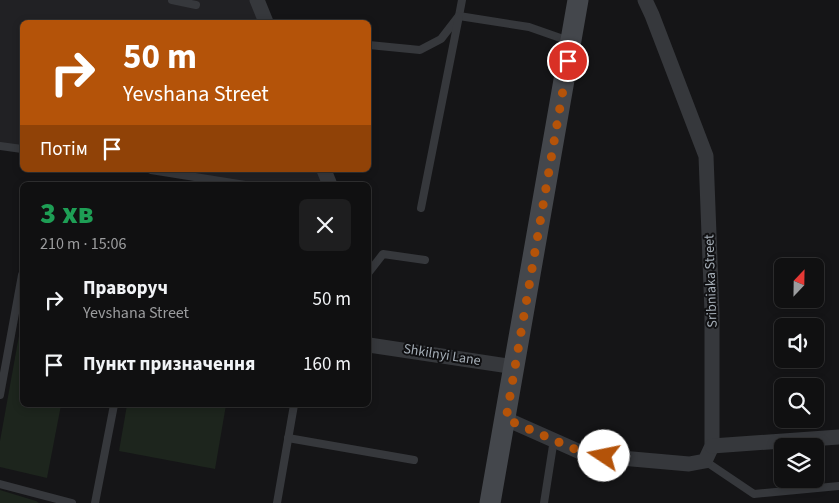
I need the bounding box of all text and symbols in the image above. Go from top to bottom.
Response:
text: 50 m [123,32,197,82]
icon: right [40,40,105,105]
pin [547,40,589,82]
icon: arrive [554,47,582,75]
text: Yevshana Street [123,78,269,110]
icon: arrive [98,135,126,163]
text: Потім [40,136,88,163]
text: 3 хв [40,192,94,235]
button: close [299,199,351,251]
text: 210 m · 15:06 [40,233,127,255]
street label: Sribniaka Street [699,234,723,328]
north arrow [774,258,824,308]
map controls [774,258,824,488]
text: Праворуч [83,275,168,302]
icon: right [40,286,68,314]
text: 50 m [313,286,351,313]
text: Yevshana Street [83,302,189,324]
button: sound [774,318,824,368]
street label: Shkilnyi Lane [402,339,482,371]
icon: arrive [40,351,68,379]
text: Пункт призначення [83,351,255,378]
text: 160 m [303,351,351,378]
button: search [774,378,824,428]
position arrow [577,429,629,481]
button: layers [774,438,824,488]

